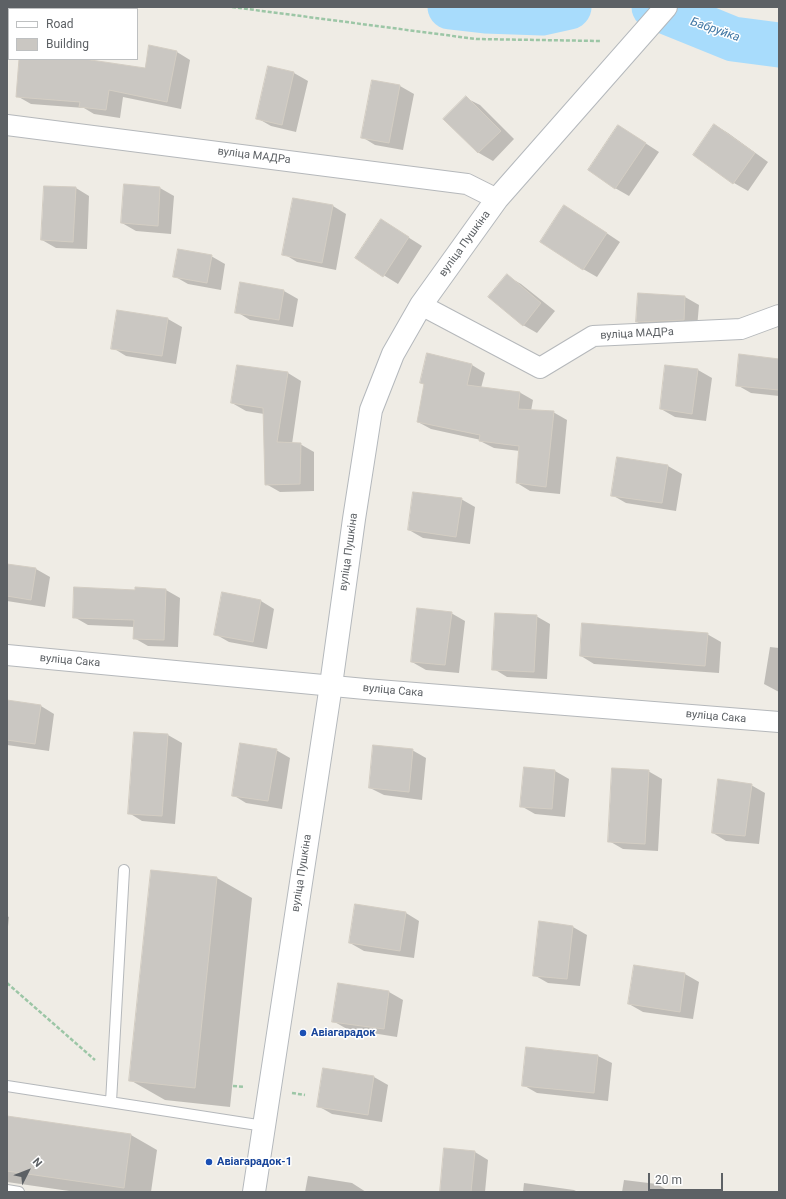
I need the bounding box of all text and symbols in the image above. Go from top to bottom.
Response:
legend [8,8,138,60]
water label: Бабруйка [688,15,742,45]
text: Road [46,17,74,31]
text: Building [46,37,89,51]
street label: вуліца МАДРа [217,145,291,167]
street label: вуліца Пушкіна [437,208,493,280]
street label: вуліца МАДРа [600,325,674,343]
street label: вуліца Пушкіна [337,512,361,592]
street label: вуліца Сака [39,652,101,670]
street label: вуліца Сака [362,682,424,700]
street label: вуліца Сака [685,708,747,726]
street label: вуліца Пушкіна [289,833,315,913]
place label: Авіагарадок [311,1026,375,1040]
marker: Авіагарадок [298,1028,308,1038]
north arrow [8,1151,48,1191]
text: N [30,1155,45,1170]
place label: Авіагарадок-1 [217,1155,292,1169]
marker: Авіагарадок-1 [204,1157,214,1167]
scale bar [650,1165,725,1191]
text: 20 m [655,1173,682,1187]

